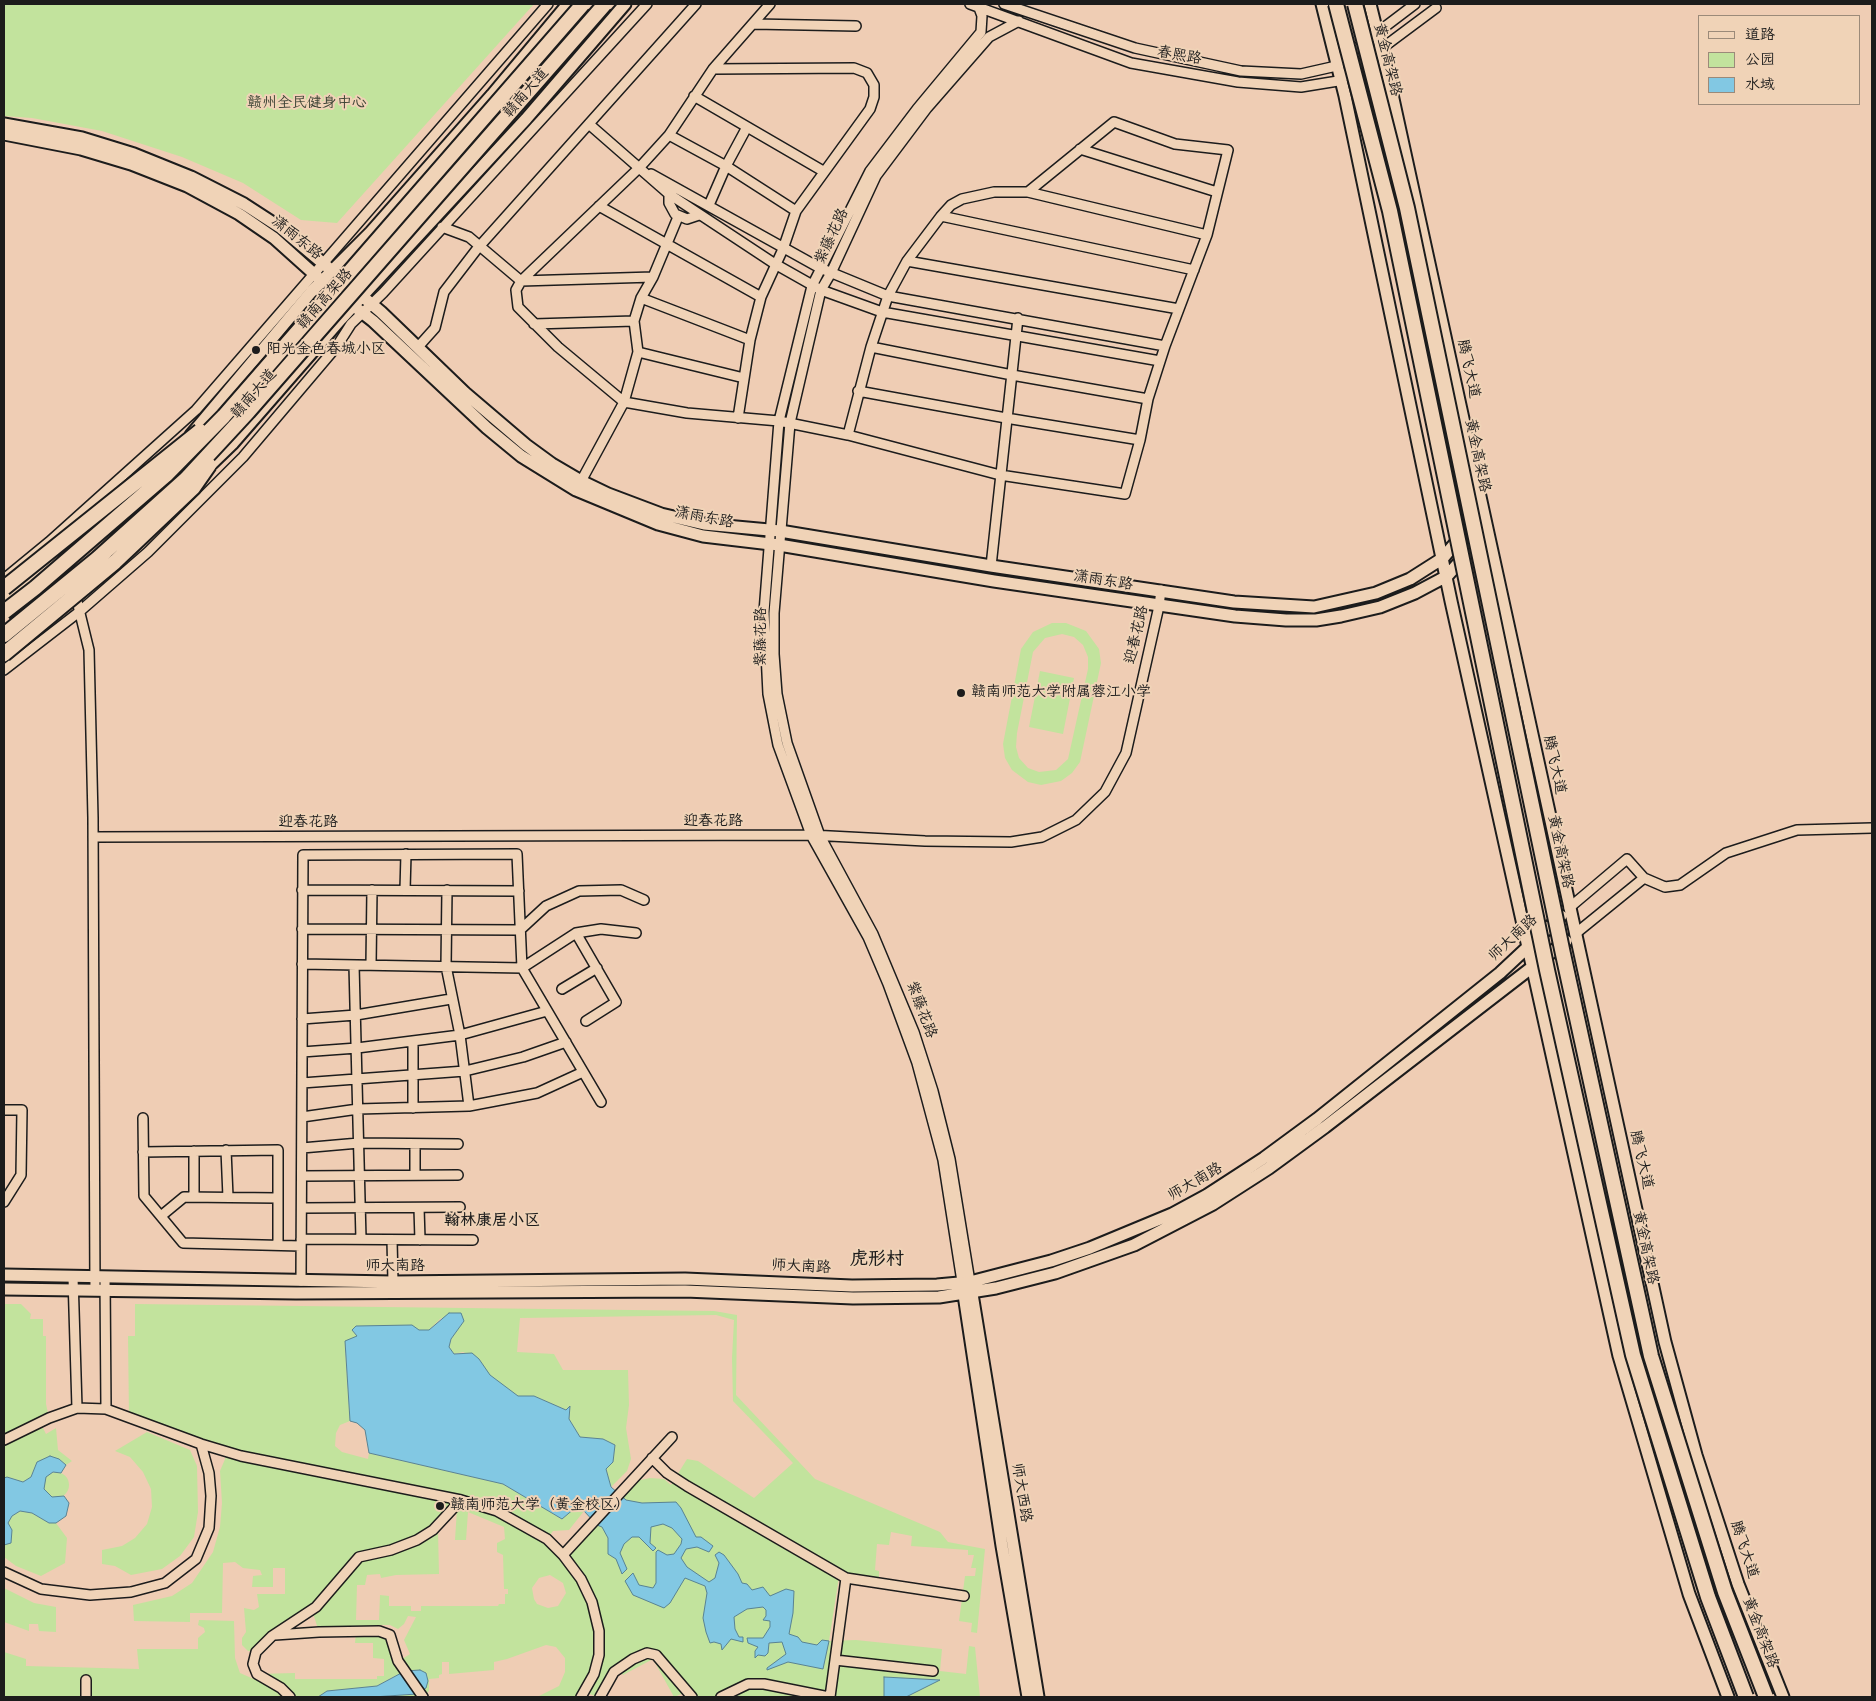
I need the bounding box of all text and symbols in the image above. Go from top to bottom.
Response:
legend [1698,15,1861,105]
street label: 黄金高架路 [1368,21,1404,99]
text: 道路 [1745,23,1775,47]
street label: 春熙路 [1155,44,1203,70]
text: 公园 [1745,48,1775,72]
street label: 赣南大道 [501,65,553,123]
text: 水域 [1745,73,1775,97]
park label: 赣州全民健身中心 [247,95,367,113]
street label: 紫藤花路 [812,206,854,268]
street label: 潇雨东路 [267,213,325,265]
street label: 赣南高架路 [295,266,357,334]
street label: 腾飞大道 [1452,338,1482,400]
place label: 阳光金色春城小区 [266,341,386,359]
marker: 阳光金色春城小区 [250,344,262,356]
street label: 赣南大道 [229,366,281,424]
street label: 黄金高架路 [1459,417,1493,495]
street label: 潇雨东路 [673,504,735,534]
street label: 潇雨东路 [1072,568,1134,596]
street label: 迎春花路 [1122,604,1154,666]
street label: 紫藤花路 [753,607,771,667]
place label: 赣南师范大学附属蓉江小学 [971,684,1151,702]
marker: 赣南师范大学附属蓉江小学 [955,687,967,699]
street label: 腾飞大道 [1538,734,1568,796]
street label: 迎春花路 [683,813,743,831]
street label: 黄金高架路 [1542,813,1576,891]
street label: 迎春花路 [278,814,338,832]
street label: 师大南路 [1486,912,1542,966]
street label: 紫藤花路 [901,979,939,1041]
street label: 腾飞大道 [1624,1129,1656,1191]
street label: 师大南路 [1166,1160,1226,1206]
street label: 黄金高架路 [1627,1209,1661,1287]
district label: 翰林康居小区 [444,1212,540,1232]
district label: 虎形村 [850,1250,904,1272]
street label: 师大南路 [771,1257,831,1279]
street label: 师大南路 [365,1258,425,1276]
street label: 师大西路 [1006,1462,1034,1524]
place label: 赣南师范大学（黄金校区） [450,1497,630,1515]
marker: 赣南师范大学（黄金校区） [434,1500,446,1512]
street label: 腾飞大道 [1725,1519,1761,1581]
street label: 黄金高架路 [1737,1595,1781,1671]

